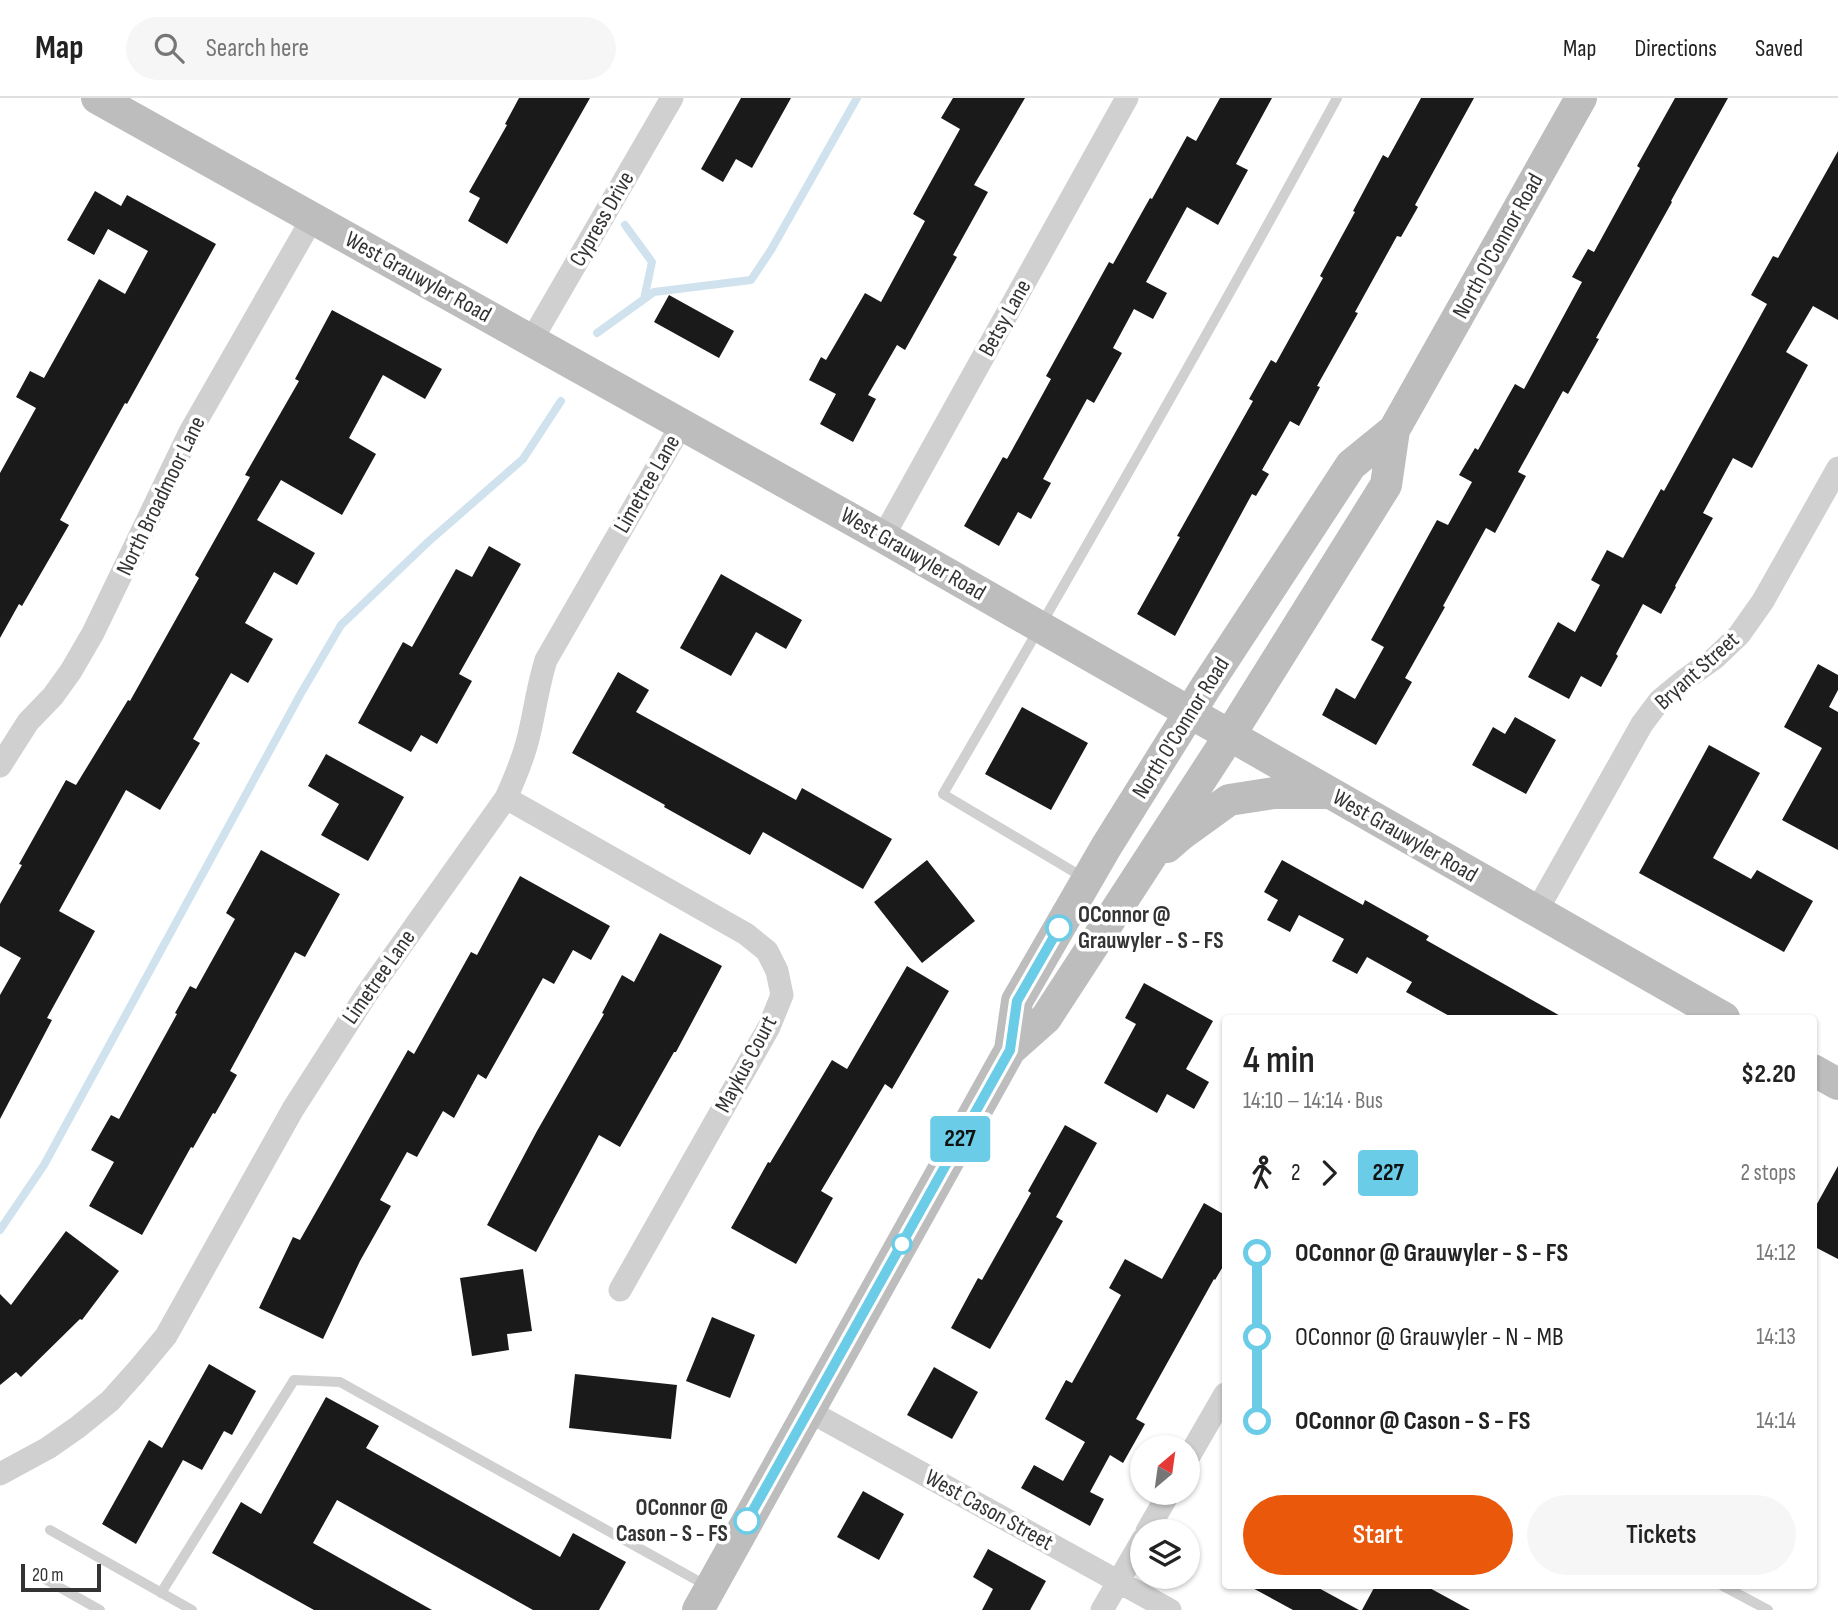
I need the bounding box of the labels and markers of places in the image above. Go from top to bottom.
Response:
place label: OConnor @ Grauwyler - S - FS [1078,901,1224,955]
marker: OConnor @ Grauwyler - S - FS [1046,915,1072,941]
unlabelled marker [892,1234,912,1254]
place label: OConnor @ Cason - S - FS [616,1494,728,1548]
marker: OConnor @ Cason - S - FS [734,1508,760,1534]

